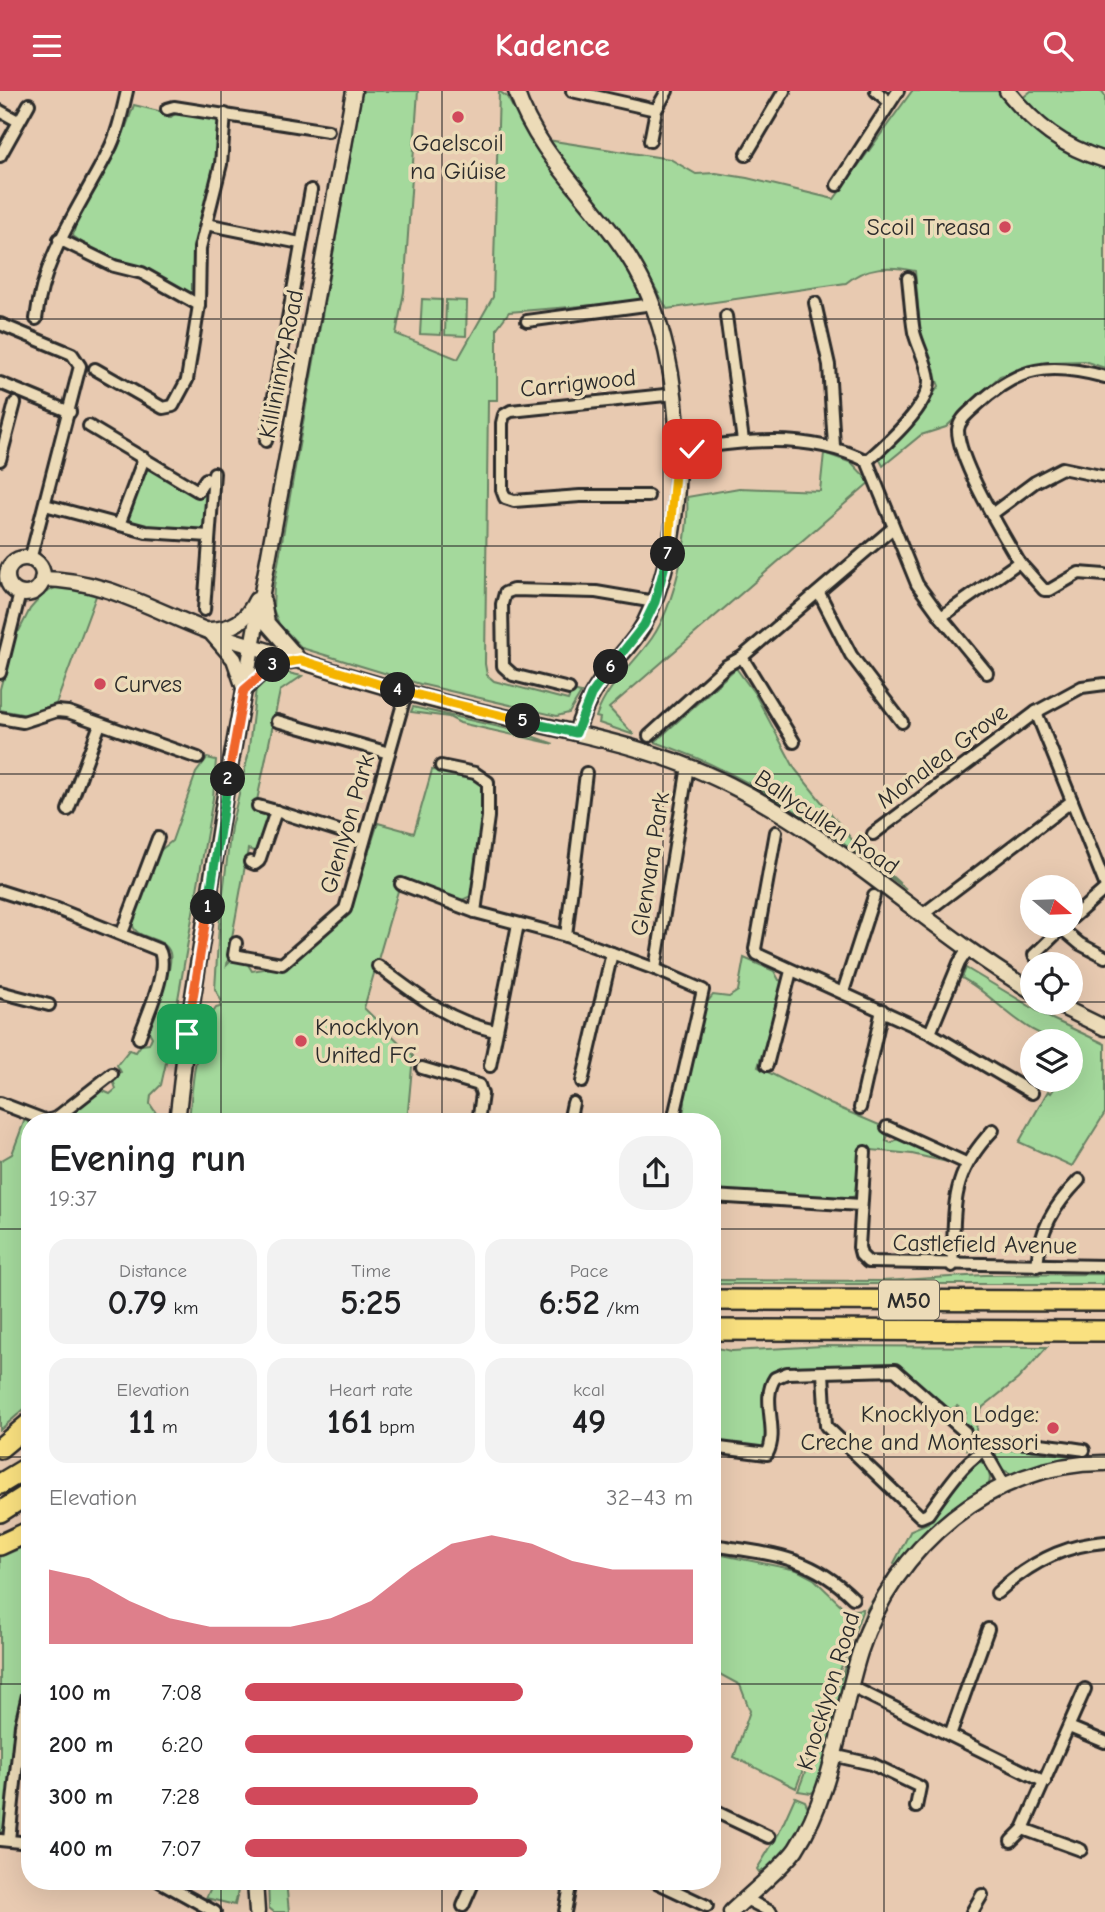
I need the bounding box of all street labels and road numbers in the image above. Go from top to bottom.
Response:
street label: Killininny Road [253,287,309,441]
street label: Carrigwood [519,363,637,403]
street label: Monalea Grove [871,698,1013,814]
street label: Glenlyon Park [314,751,380,897]
street label: Ballycullen Road [750,764,904,880]
street label: Glenvara Park [625,790,675,938]
street label: Castlefield Avenue [893,1228,1077,1260]
road number: M50 [879,1281,939,1319]
street label: Knocklyon Road [791,1608,865,1774]

